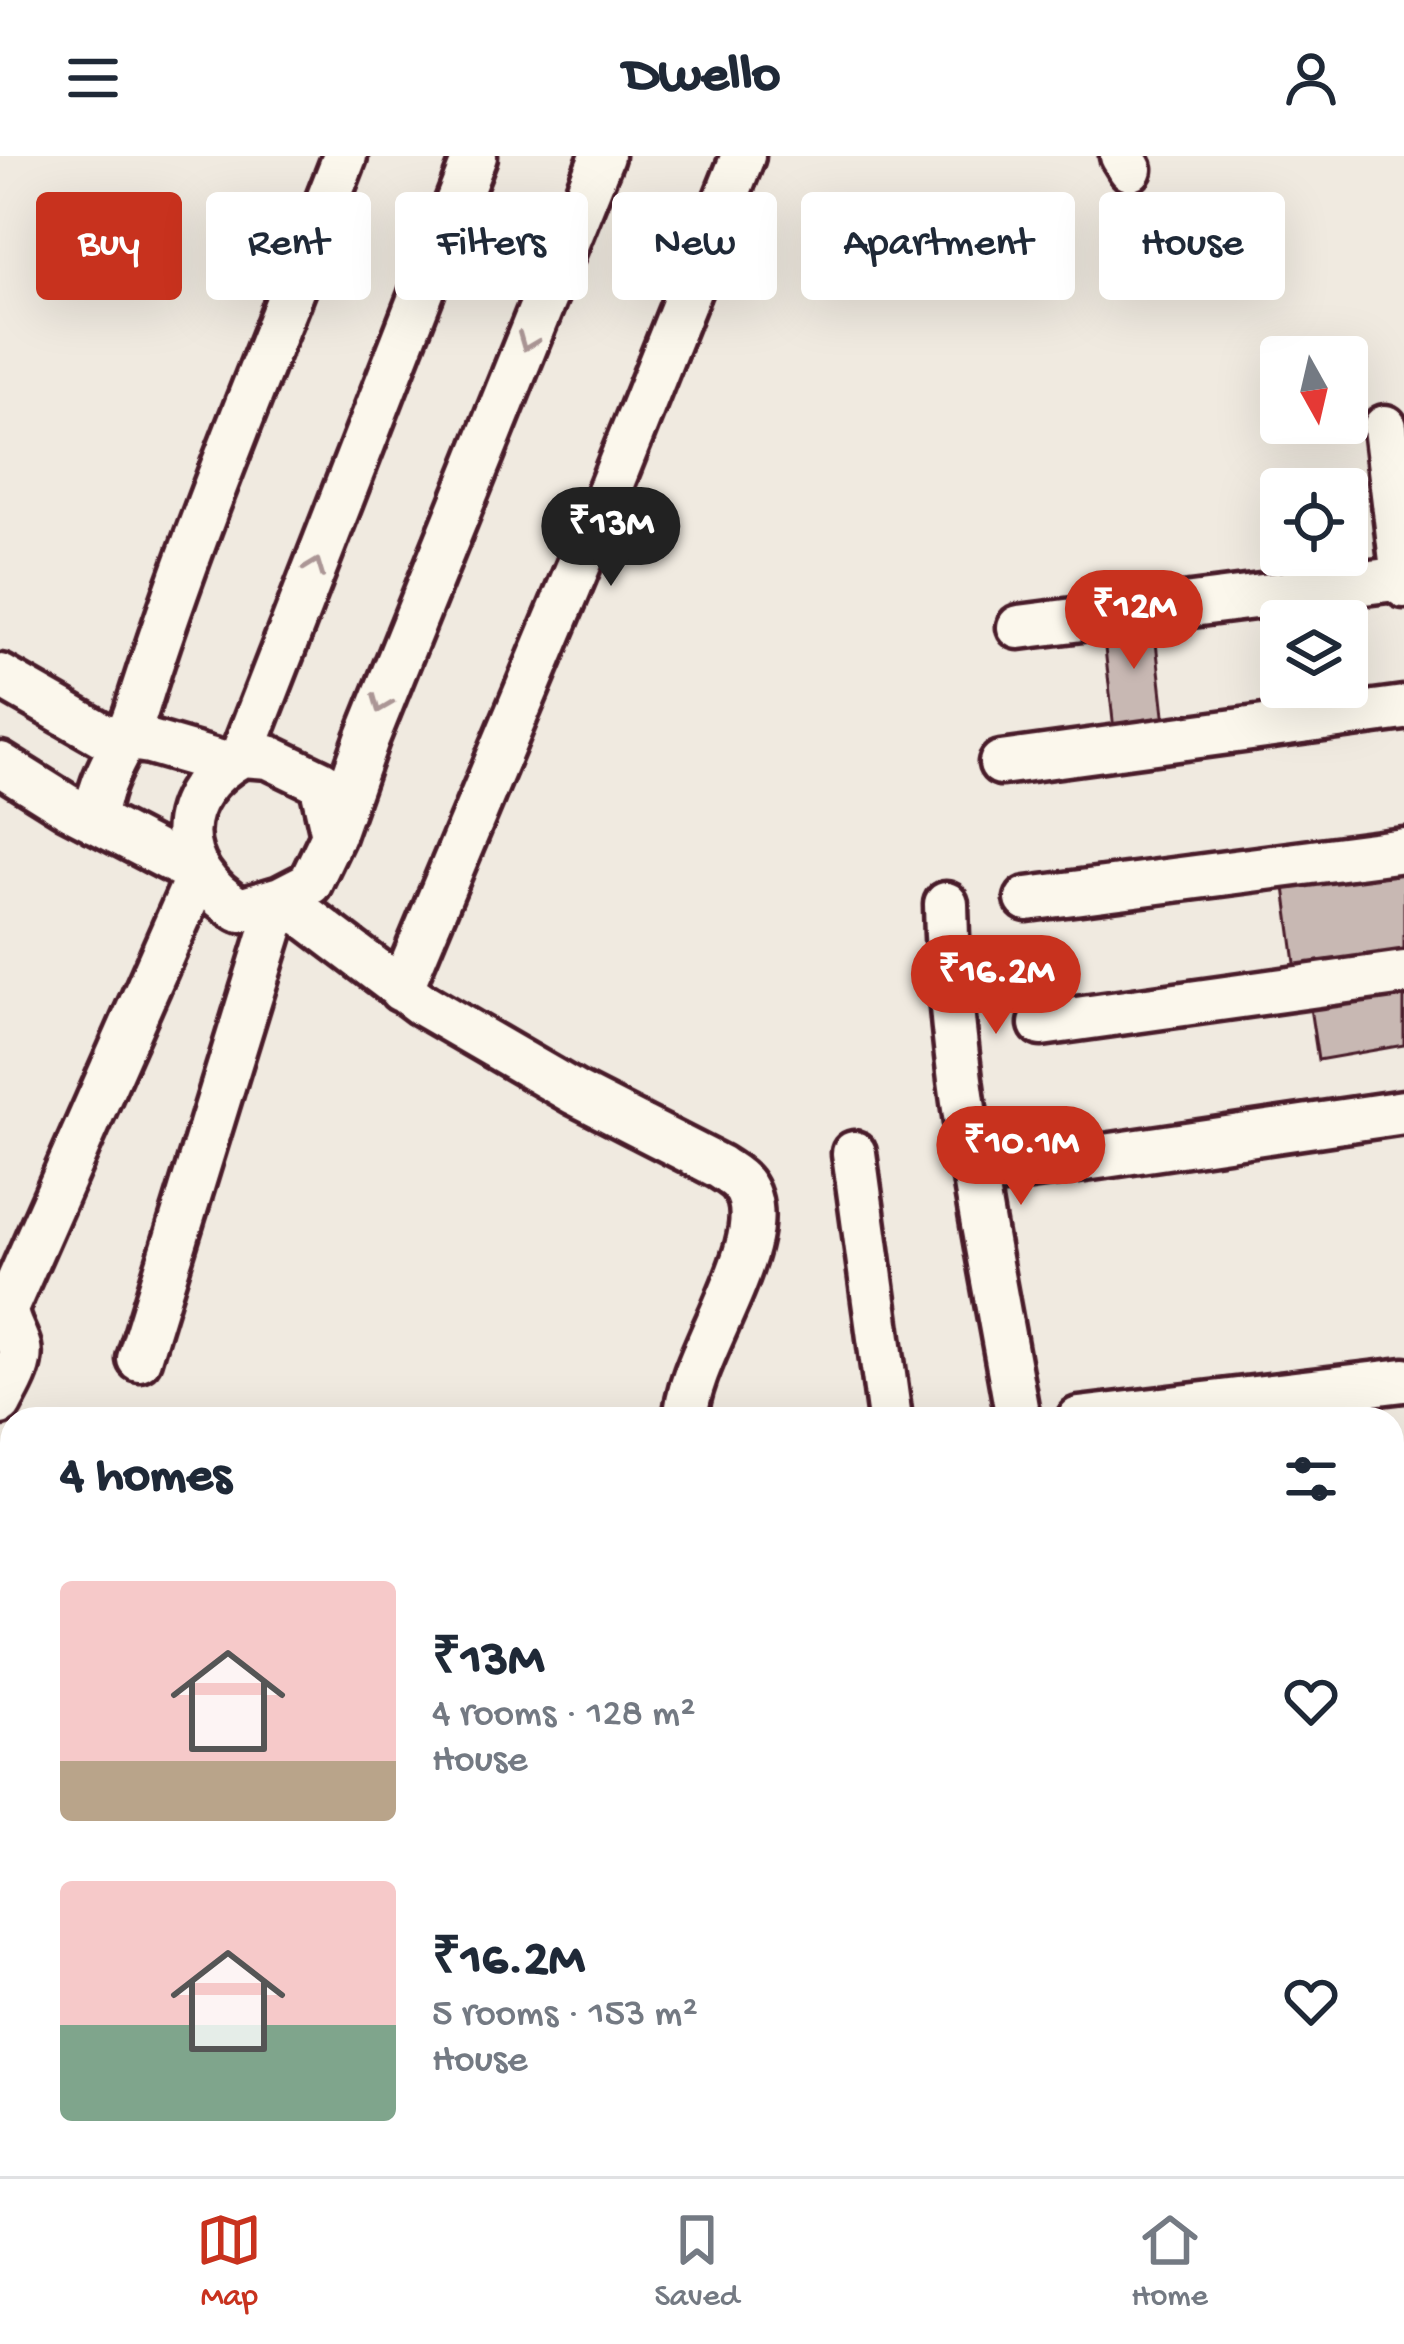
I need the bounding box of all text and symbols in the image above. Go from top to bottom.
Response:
icon: menu [60,45,126,111]
icon: person [1278,45,1344,111]
text: Dwello [624,46,780,110]
chip: Buy [36,192,182,300]
chip: Rent [206,192,371,300]
chip: Filters [395,192,588,300]
chip: New [612,192,777,300]
chip: Apartment [801,192,1075,300]
chip: House [1099,192,1285,300]
one-way arrow [517,331,541,352]
north arrow [1260,336,1368,444]
map controls [1260,336,1368,708]
button: locate [1260,468,1368,576]
pin: ₹13M [540,487,682,589]
text: ₹13M [568,503,654,549]
one-way arrow [300,558,325,579]
pin: ₹12M [1063,570,1205,672]
text: ₹12M [1092,586,1176,632]
button: layers [1260,600,1368,708]
one-way arrow [371,693,395,714]
pin: ₹16.2M [898,935,1094,1037]
text: ₹16.2M [938,951,1054,997]
pin: ₹10.1M [923,1106,1119,1208]
text: ₹10.1M [963,1122,1079,1168]
icon: filters [1278,1446,1344,1512]
text: 4 homes [60,1449,231,1509]
icon: home [156,1629,300,1773]
text: ₹13M [432,1633,544,1693]
icon: heart [1278,1668,1344,1734]
text: 4 rooms · 128 m² [432,1693,695,1739]
text: House [432,1739,527,1785]
icon: home [156,1929,300,2073]
text: ₹16.2M [432,1933,584,1993]
icon: heart [1278,1968,1344,2034]
text: 5 rooms · 153 m² [432,1993,698,2039]
text: House [432,2039,527,2085]
tab: Map [196,2207,262,2317]
tab: Saved [654,2207,739,2317]
tab: Home [1131,2207,1208,2317]

